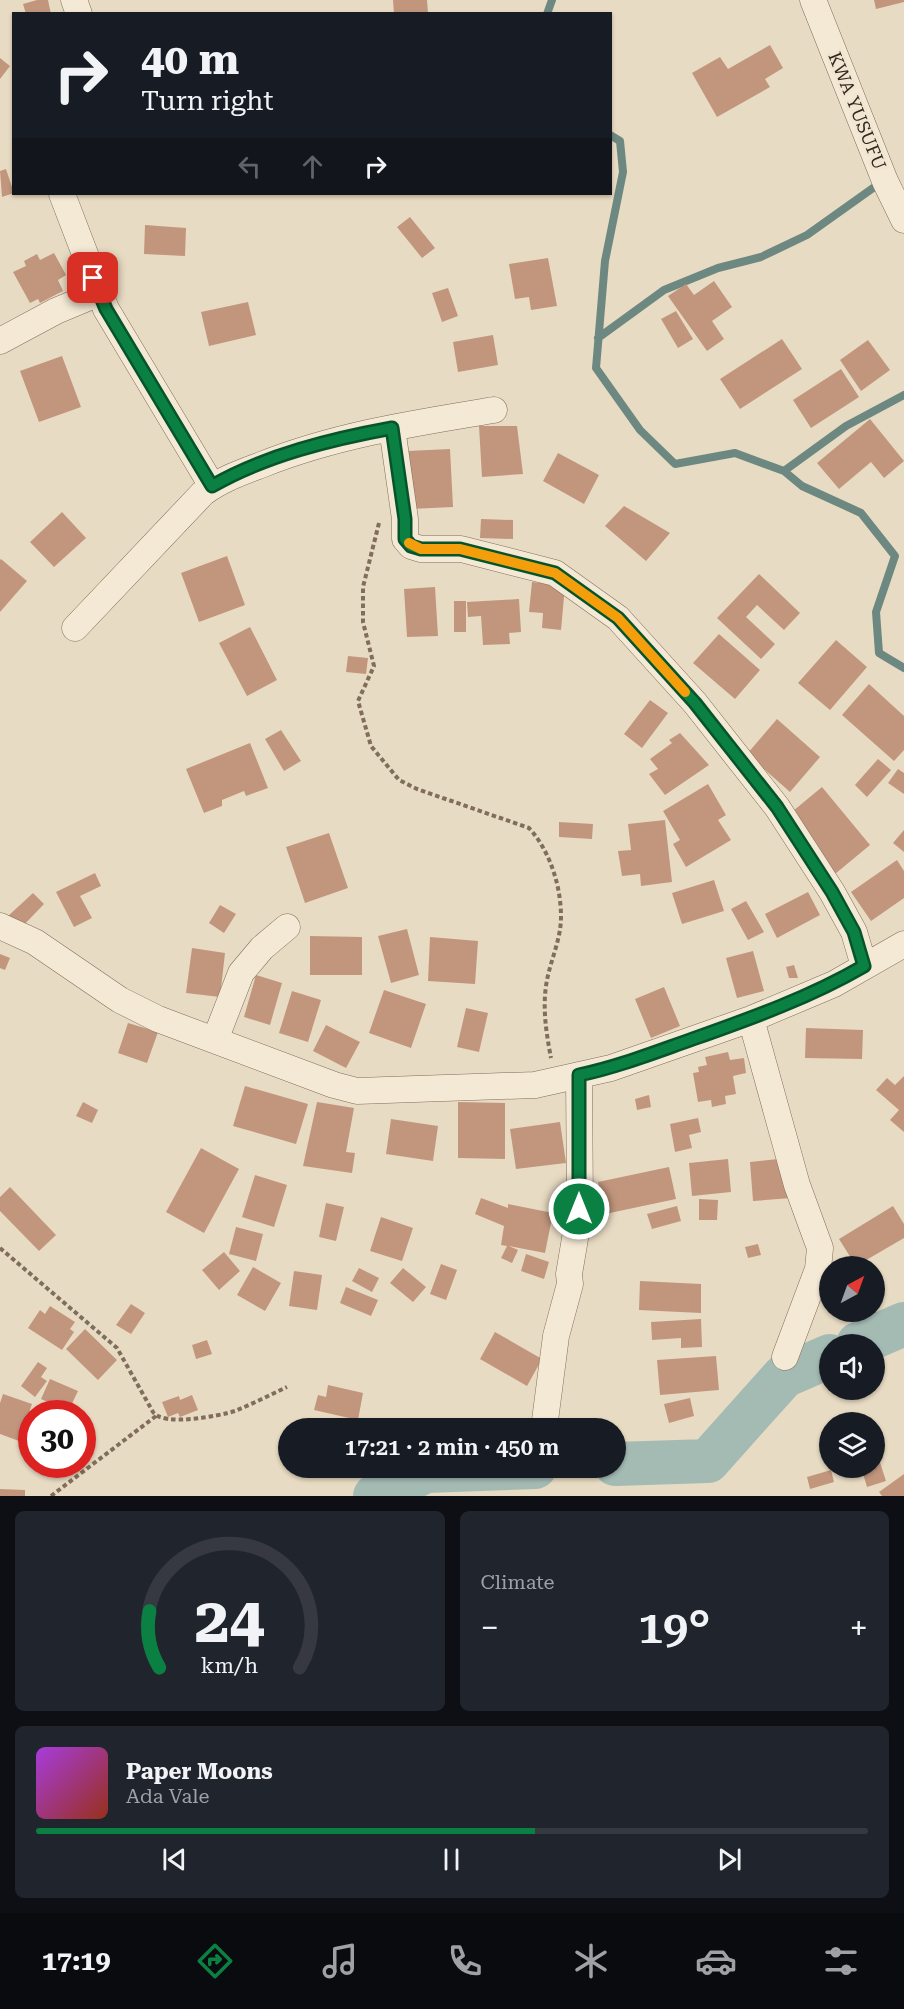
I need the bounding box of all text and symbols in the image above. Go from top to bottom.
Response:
text: 40 m [141,35,239,84]
icon: right [42,36,120,114]
street label: KWA YUSUFU [824,49,891,173]
text: Turn right [141,85,274,117]
icon: left [233,150,266,183]
icon: ahead [296,150,329,183]
icon: right [359,150,392,183]
pin [67,252,118,303]
icon: arrive [76,261,109,294]
position arrow [547,1177,611,1241]
north arrow [819,1256,885,1322]
map controls [819,1256,885,1478]
button: sound [819,1334,885,1400]
speed limit sign: 30 [18,1400,96,1478]
button: layers [819,1412,885,1478]
text: 17:21 · 2 min · 450 m [345,1435,559,1460]
text: Climate [481,1570,555,1594]
text: 24 [195,1584,265,1657]
text: 19° [638,1601,711,1654]
text: − [481,1608,499,1647]
text: + [850,1608,868,1647]
text: km/h [201,1653,259,1678]
text: Paper Moons [126,1759,273,1784]
text: Ada Vale [126,1784,209,1808]
icon: previous [158,1843,191,1876]
icon: pause [435,1843,468,1876]
icon: next [713,1843,746,1876]
icon: directions [194,1940,236,1982]
icon: music [319,1940,361,1982]
icon: phone [444,1940,486,1982]
icon: climate [570,1940,612,1982]
icon: car [695,1940,737,1982]
icon: filters [820,1940,862,1982]
text: 17:19 [42,1945,111,1977]

